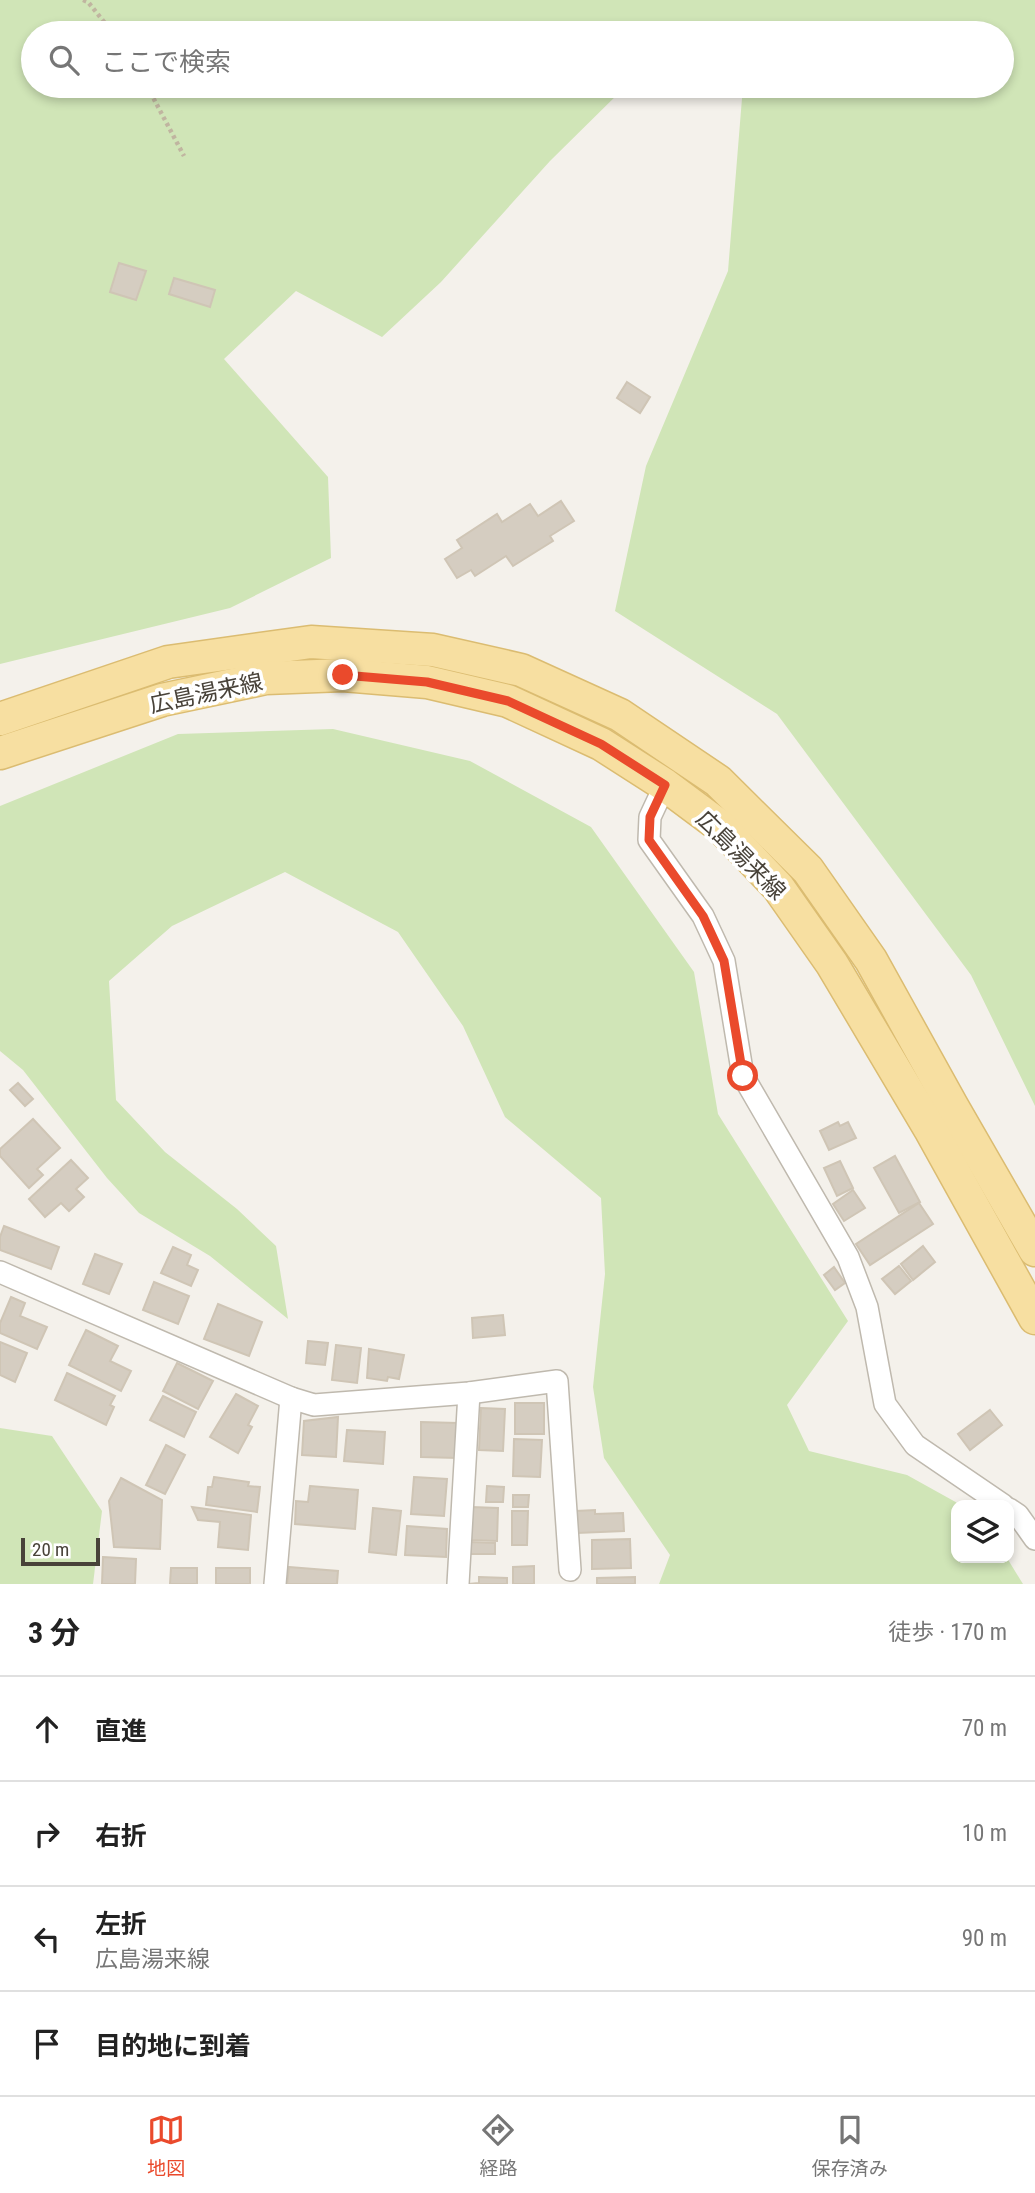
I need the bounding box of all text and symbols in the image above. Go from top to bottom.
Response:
search box [21,21,1014,98]
icon: search [45,41,83,79]
text: ここで検索 [101,47,231,77]
route end [327,659,358,690]
street label: 広島湯来線 [147,668,265,719]
street label: 広島湯来線 [690,805,791,906]
route start [727,1060,758,1091]
map controls [951,1500,1014,1563]
button: layers [951,1500,1014,1563]
scale bar [21,1535,100,1567]
text: 20 m [32,1538,69,1561]
text: 3 分 [28,1615,80,1650]
text: 徒歩 · 170 m [888,1619,1007,1646]
icon: ahead [28,1710,66,1748]
text: 70 m [962,1715,1007,1742]
text: 直進 [95,1716,147,1746]
icon: right [28,1815,66,1853]
text: 10 m [962,1820,1007,1847]
text: 右折 [95,1821,147,1851]
text: 左折 [95,1909,147,1939]
icon: left [28,1920,66,1958]
text: 90 m [962,1925,1007,1952]
text: 広島湯来線 [95,1946,210,1973]
icon: arrive [28,2025,66,2063]
text: 目的地に到着 [95,2031,251,2061]
tab: 地図 [147,2111,185,2180]
tab: 経路 [479,2111,518,2180]
tab: 保存済み [812,2111,888,2180]

